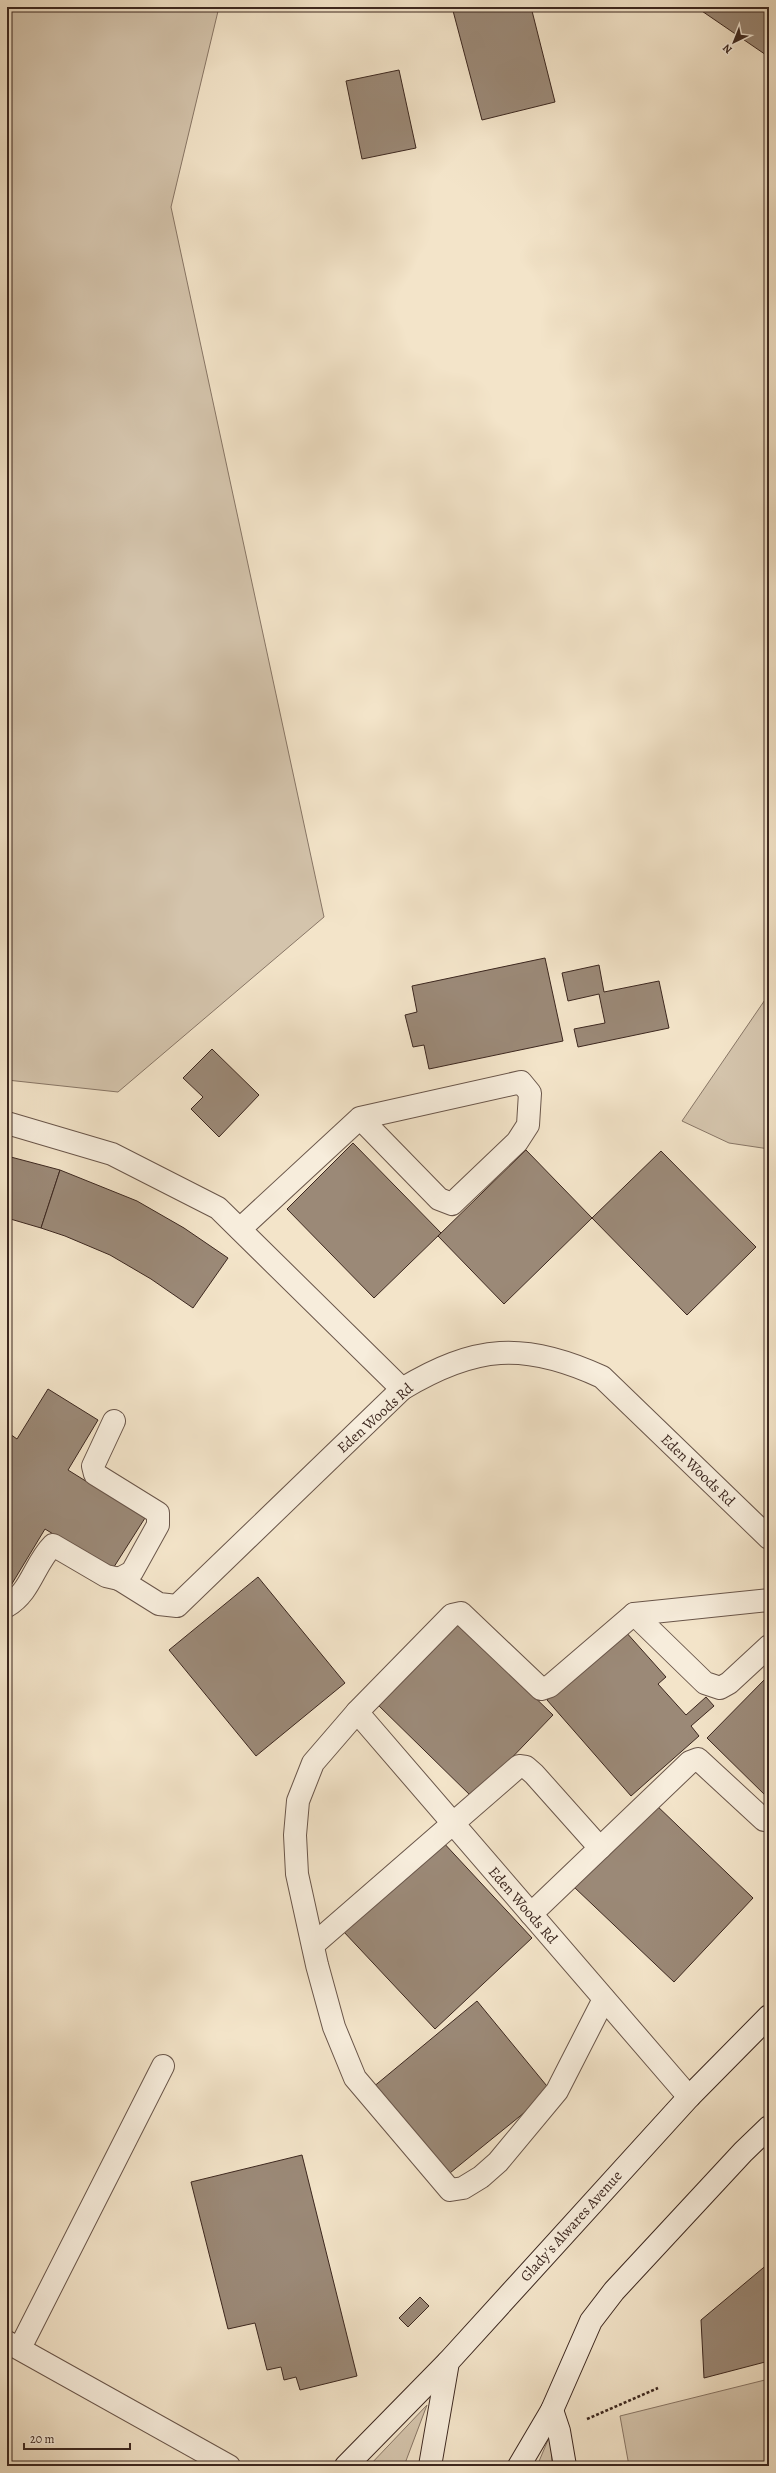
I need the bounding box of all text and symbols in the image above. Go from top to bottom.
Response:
north arrow [714,22,754,62]
text: N [719,41,736,57]
street label: Eden Woods Rd [333,1378,418,1458]
street label: Eden Woods Rd [656,1429,740,1511]
street label: Eden Woods Rd [484,1862,563,1949]
street label: Glady's Alwares Avenue [516,2166,627,2286]
scale bar [24,2425,130,2451]
text: 20 m [30,2431,54,2447]

